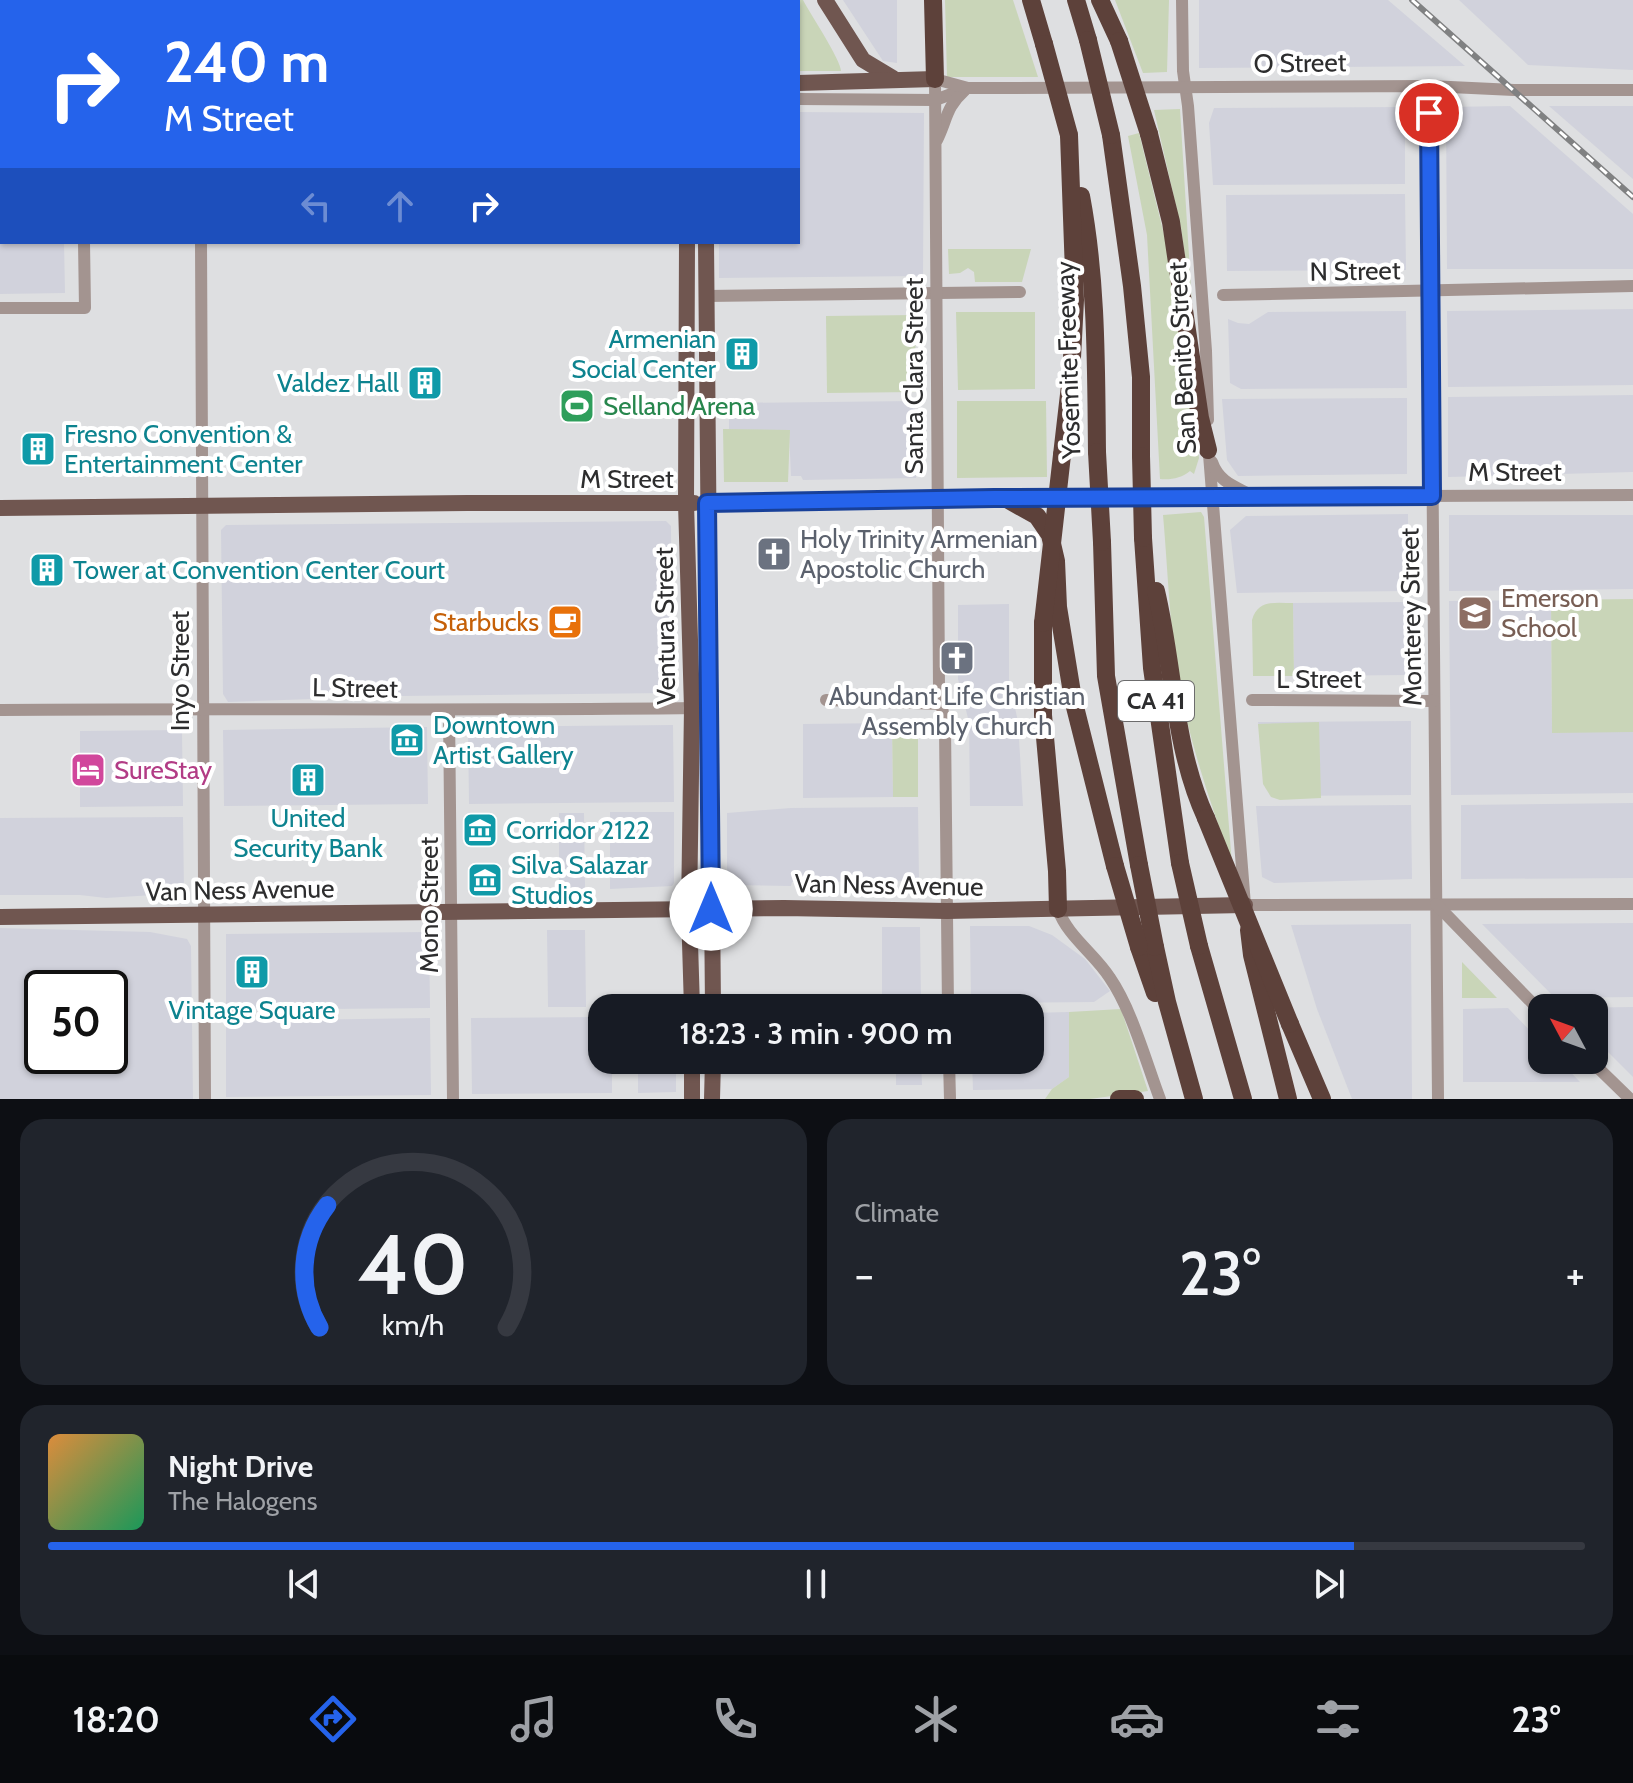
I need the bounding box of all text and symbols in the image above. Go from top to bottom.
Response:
text: 240 m [164,28,329,96]
icon: right [32,32,136,136]
street label: O Street [1253,46,1347,80]
pin [1395,79,1463,147]
icon: arrive [1407,91,1451,135]
text: M Street [164,96,294,140]
icon: left [294,184,338,228]
icon: ahead [378,184,422,228]
icon: right [462,184,506,228]
street label: N Street [1309,254,1401,288]
street label: Yosemite Freeway [1049,261,1087,460]
street label: San Benito Street [1161,261,1203,455]
street label: Santa Clara Street [898,277,930,474]
place label: Armenian Social Center [571,323,717,385]
building icon: Armenian Social Center [723,335,761,373]
building icon: Valdez Hall [406,364,444,402]
place label: Valdez Hall [277,367,399,399]
sports icon: Selland Arena [558,387,596,425]
place label: Selland Arena [603,390,756,422]
place label: Fresno Convention & Entertainment Center [64,418,303,480]
building icon: Fresno Convention & Entertainment Center [19,430,57,468]
street label: M Street [1468,456,1562,488]
street label: M Street [580,463,674,495]
place label: Holy Trinity Armenian Apostolic Church [800,523,1038,585]
street label: Monterey Street [1393,527,1429,706]
church icon: Holy Trinity Armenian Apostolic Church [755,535,793,573]
street label: Ventura Street [648,547,682,705]
building icon: Tower at Convention Center Court [28,551,66,589]
place label: Tower at Convention Center Court [73,554,445,586]
place label: Emerson School [1501,582,1599,644]
school or university icon: Emerson School [1456,594,1494,632]
cafe icon: Starbucks [546,603,584,641]
place label: Starbucks [432,606,539,638]
street label: Inyo Street [164,611,196,731]
church icon: Abundant Life Christian Assembly Church [938,639,976,677]
street label: L Street [1276,663,1362,695]
street label: L Street [312,671,398,705]
place label: Abundant Life Christian Assembly Church [829,680,1085,742]
road number: CA 41 [1118,681,1194,721]
place label: Downtown Artist Gallery [433,709,574,771]
museum icon: Downtown Artist Gallery [388,721,426,759]
hotel icon: SureStay [69,751,107,789]
place label: SureStay [114,754,212,786]
building icon: United Security Bank [289,761,327,799]
place label: United Security Bank [233,802,383,864]
museum icon: Corridor 2122 [461,811,499,849]
place label: Corridor 2122 [506,814,650,846]
street label: Mono Street [413,836,445,973]
place label: Silva Salazar Studios [511,849,648,911]
museum icon: Silva Salazar Studios [466,861,504,899]
position arrow [669,867,753,951]
street label: Van Ness Avenue [794,867,984,903]
street label: Van Ness Avenue [145,872,335,908]
building icon: Vintage Square [233,953,271,991]
speed limit sign: 50 [24,970,128,1074]
place label: Vintage Square [168,994,336,1026]
north arrow [1528,994,1608,1074]
map controls [1528,994,1608,1074]
text: 18:23 · 3 min · 900 m [680,1015,952,1052]
text: Climate [855,1197,939,1229]
text: 40 [358,1214,468,1315]
text: 23° [1179,1237,1260,1310]
text: − [855,1248,874,1301]
text: + [1566,1248,1585,1301]
text: km/h [382,1307,445,1342]
text: Night Drive [168,1448,313,1485]
text: The Halogens [168,1485,317,1517]
icon: previous [282,1562,326,1606]
icon: pause [794,1562,838,1606]
icon: next [1307,1562,1351,1606]
icon: directions [305,1691,361,1747]
icon: music [506,1691,562,1747]
icon: phone [707,1691,763,1747]
icon: climate [908,1691,964,1747]
icon: car [1109,1691,1165,1747]
icon: filters [1310,1691,1366,1747]
text: 18:20 [73,1697,160,1741]
text: 23° [1512,1697,1560,1741]

